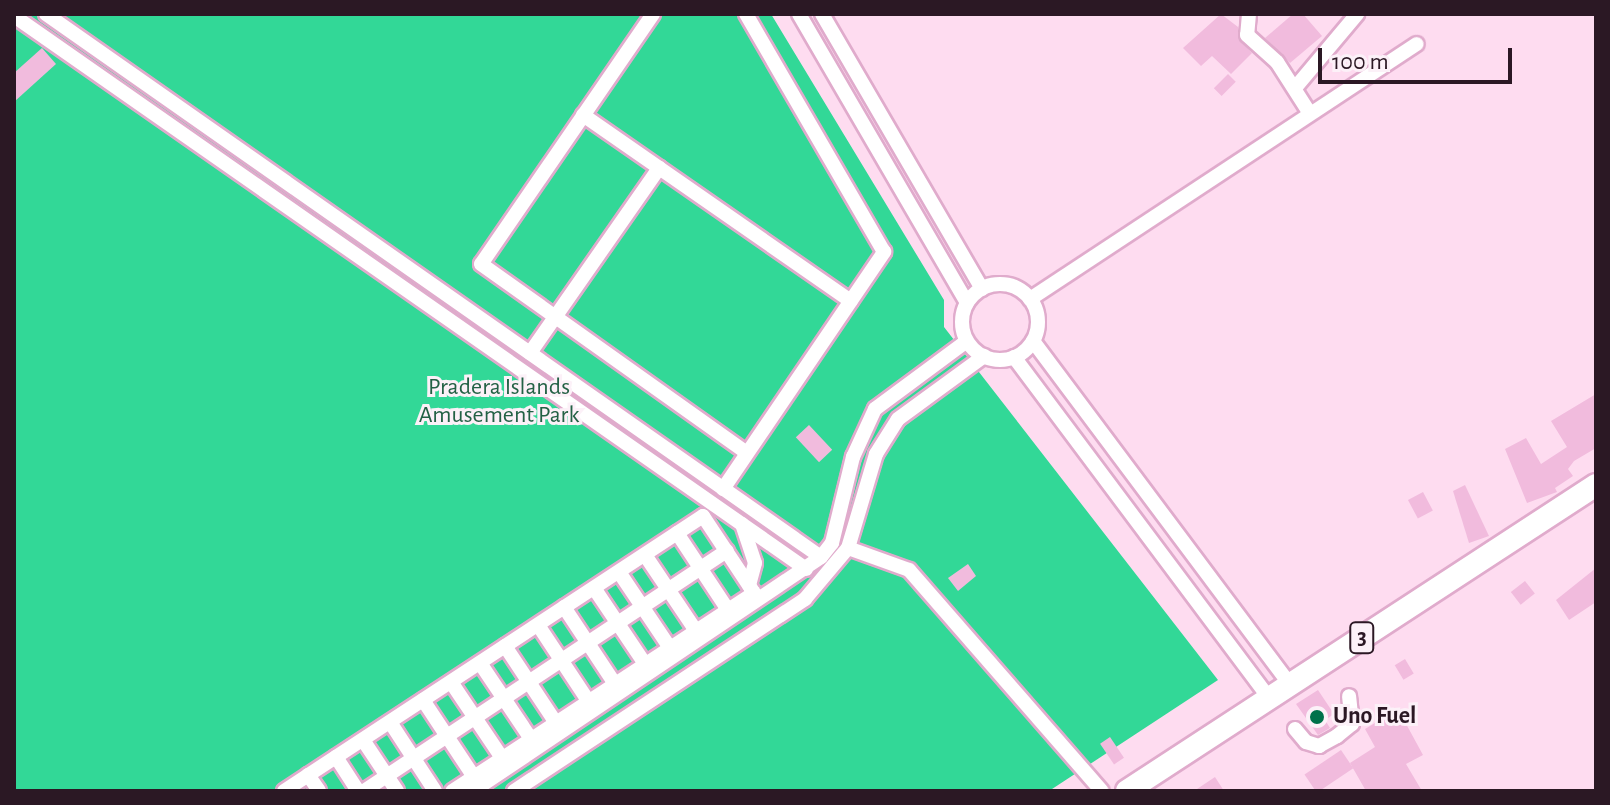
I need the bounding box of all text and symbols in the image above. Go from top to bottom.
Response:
scale bar [1322,32,1516,82]
text: 100 m [1332,50,1389,74]
park label: Pradera Islands Amusement Park [419,374,579,430]
road number: 3 [1348,620,1376,656]
place label: Uno Fuel [1333,703,1416,731]
marker: Uno Fuel [1308,708,1326,726]

